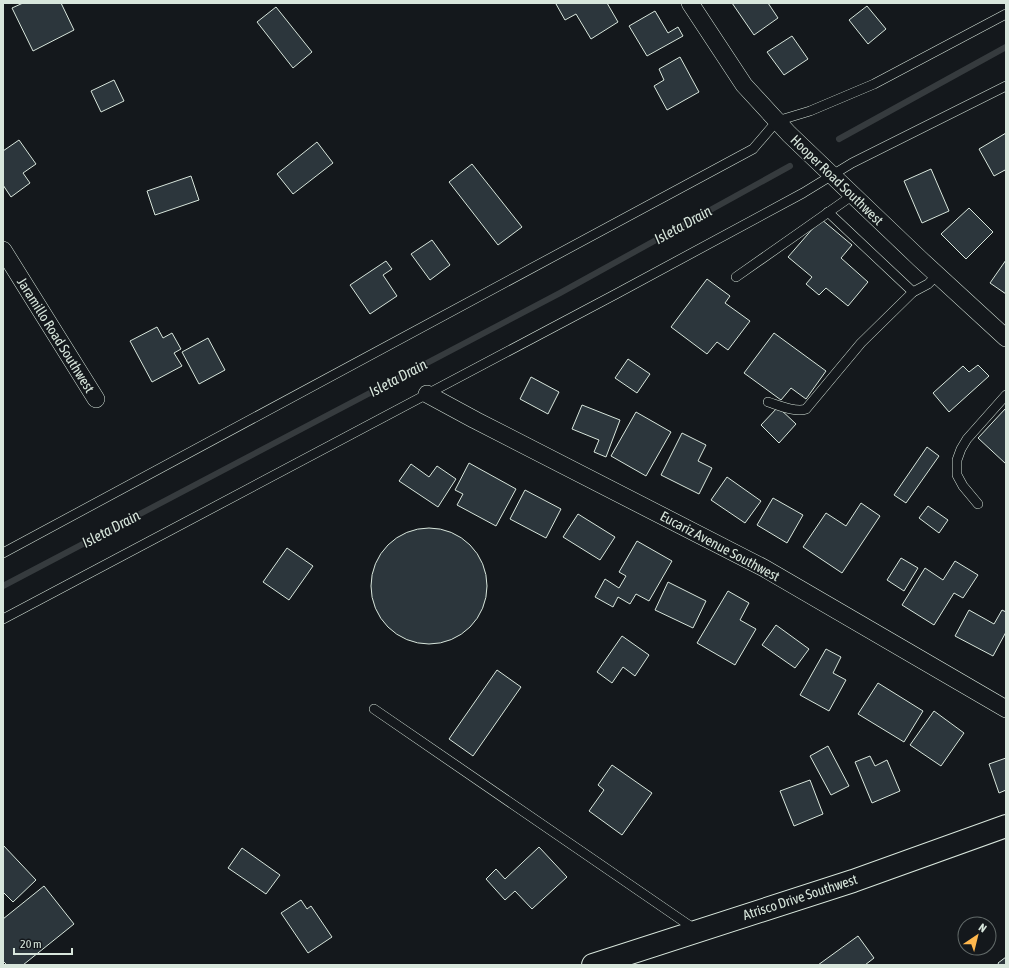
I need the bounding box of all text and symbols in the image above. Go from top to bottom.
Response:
street label: Hooper Road Southwest [787,132,887,228]
water label: Isleta Drain [651,202,714,247]
street label: Jaramillo Road Southwest [14,275,98,395]
water label: Isleta Drain [366,355,430,400]
water label: Isleta Drain [79,506,143,551]
street label: Eucariz Avenue Southwest [658,508,782,584]
street label: Atrisco Drive Southwest [741,871,859,923]
north arrow [957,916,997,956]
text: N [977,921,989,935]
scale bar [14,930,72,956]
text: 20 m [20,937,42,951]

